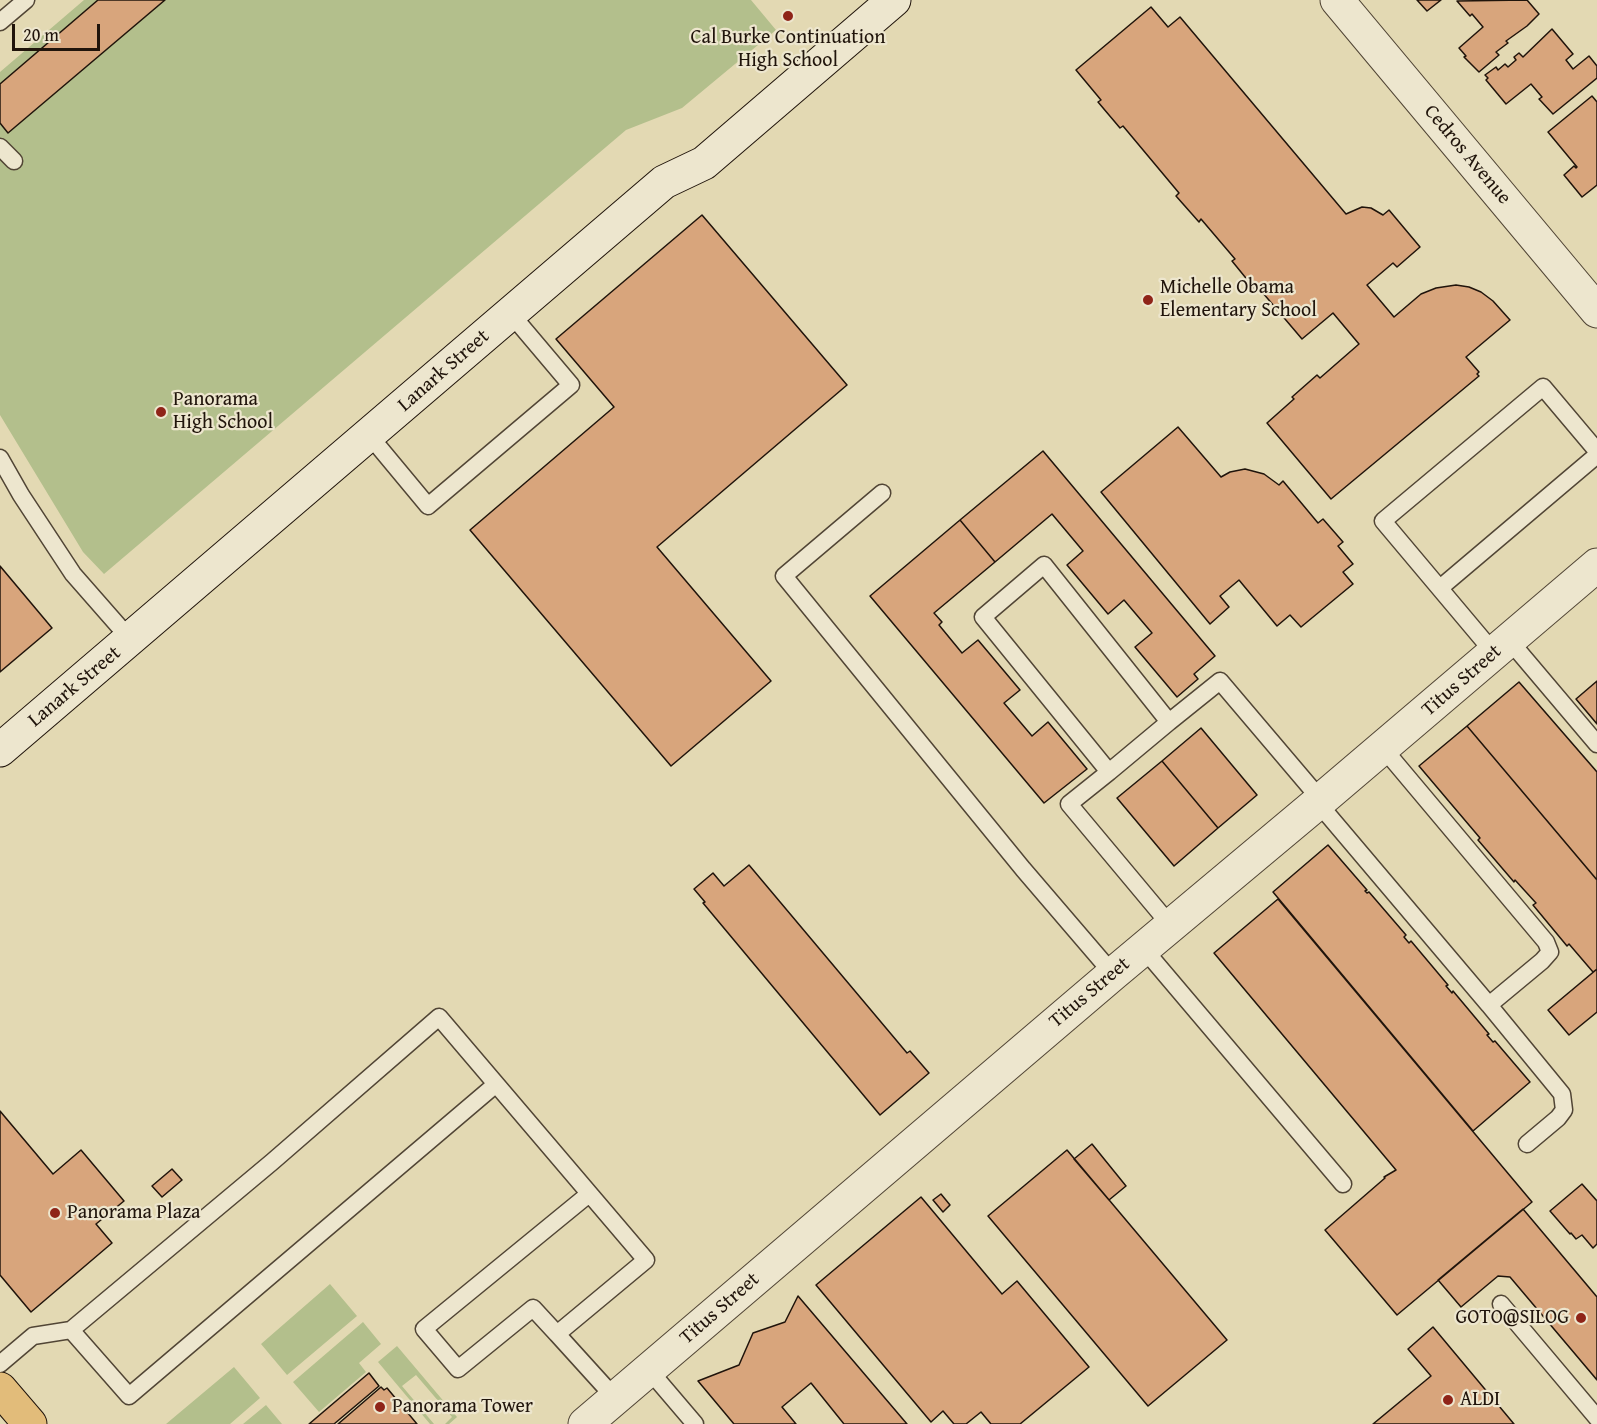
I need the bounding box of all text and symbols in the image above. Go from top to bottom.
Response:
marker: Cal Burke Continuation High School [781,9,795,23]
scale bar [15,12,104,50]
text: 20 m [23,21,59,48]
place label: Cal Burke Continuation High School [691,26,885,73]
street label: Cedros Avenue [1418,100,1516,210]
place label: Michelle Obama Elementary School [1160,276,1317,323]
marker: Michelle Obama Elementary School [1141,293,1155,307]
street label: Lanark Street [393,325,495,417]
place label: Panorama High School [173,388,273,435]
marker: Panorama High School [154,405,168,419]
street label: Titus Street [1417,640,1507,722]
street label: Lanark Street [24,641,126,733]
street label: Titus Street [1045,952,1135,1034]
place label: Panorama Plaza [67,1201,200,1225]
marker: Panorama Plaza [48,1206,62,1220]
street label: Titus Street [675,1268,765,1350]
place label: GOTO@SILOG [1455,1306,1569,1330]
marker: GOTO@SILOG [1574,1311,1588,1325]
place label: ALDI [1460,1388,1500,1412]
marker: ALDI [1441,1393,1455,1407]
place label: Panorama Tower [392,1395,533,1419]
marker: Panorama Tower [373,1400,387,1414]

